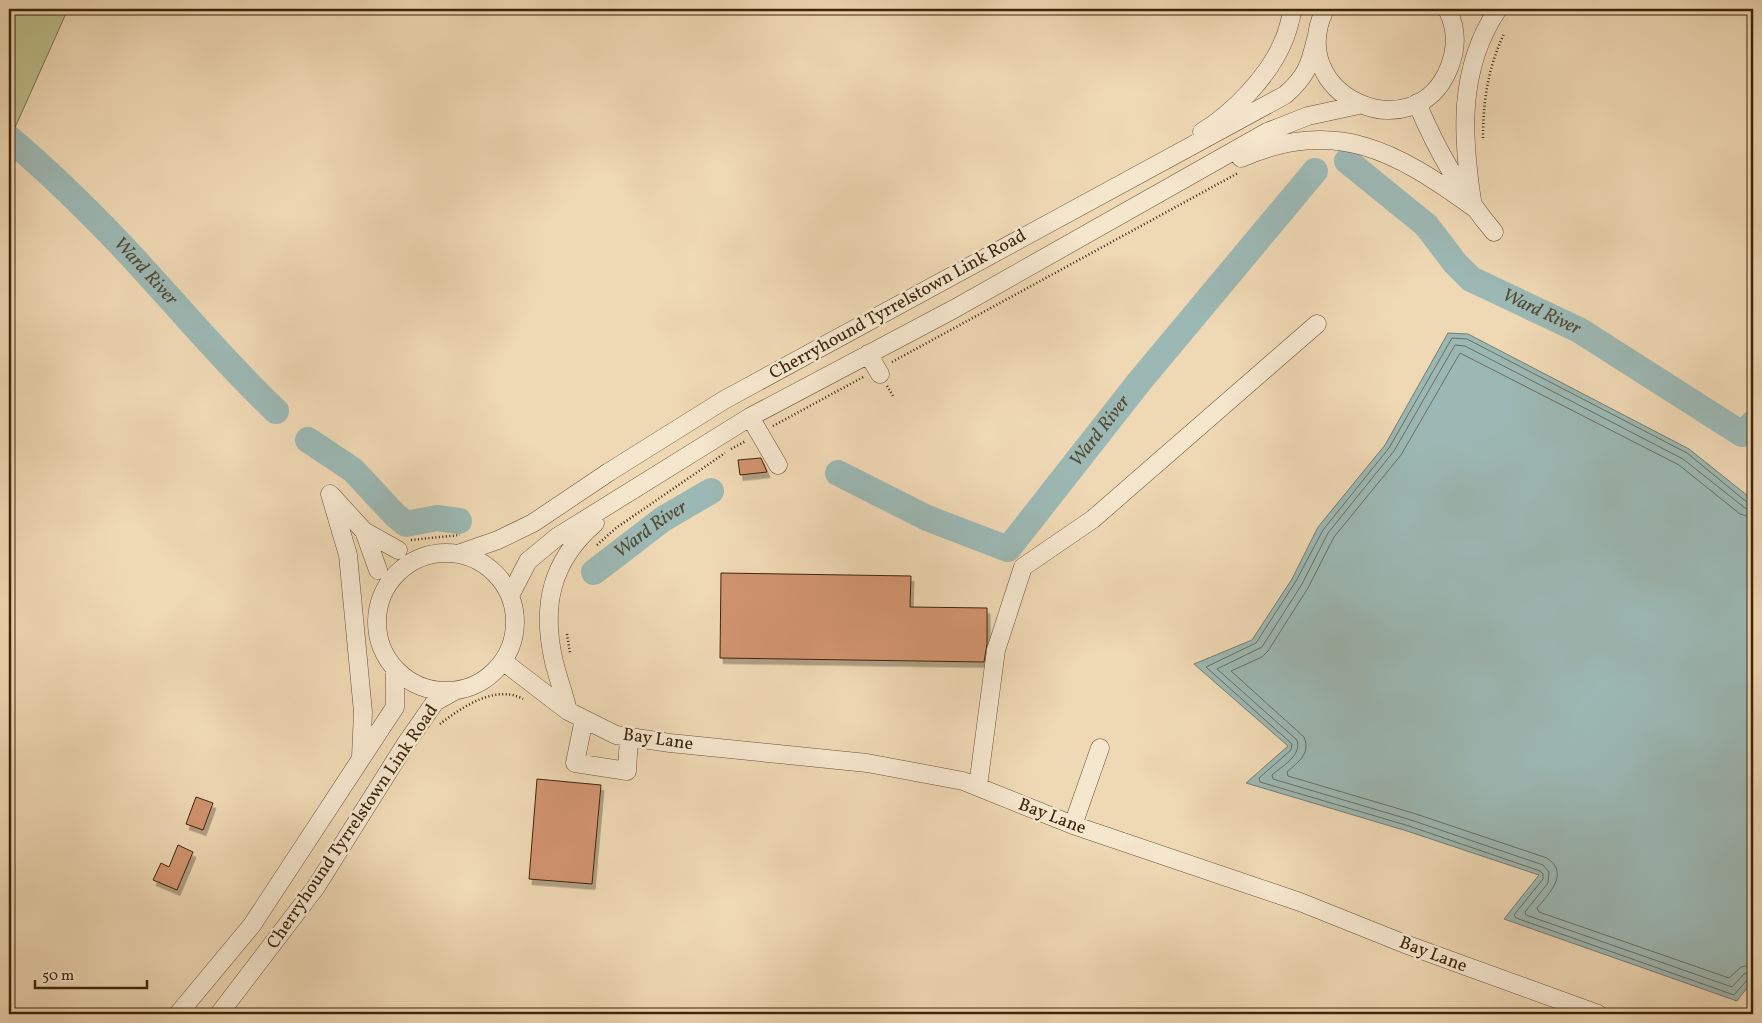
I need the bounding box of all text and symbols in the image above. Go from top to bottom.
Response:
street label: Cherryhound Tyrrelstown Link Road [765,224,1031,386]
water label: Ward River [107,231,184,312]
water label: Ward River [1498,282,1586,342]
water label: Ward River [1064,389,1137,473]
water label: Ward River [609,494,693,565]
street label: Cherryhound Tyrrelstown Link Road [261,700,445,954]
street label: Bay Lane [621,723,695,757]
street label: Bay Lane [1014,793,1090,841]
street label: Bay Lane [1395,931,1471,979]
scale bar [35,958,148,990]
text: 50 m [42,966,74,987]

